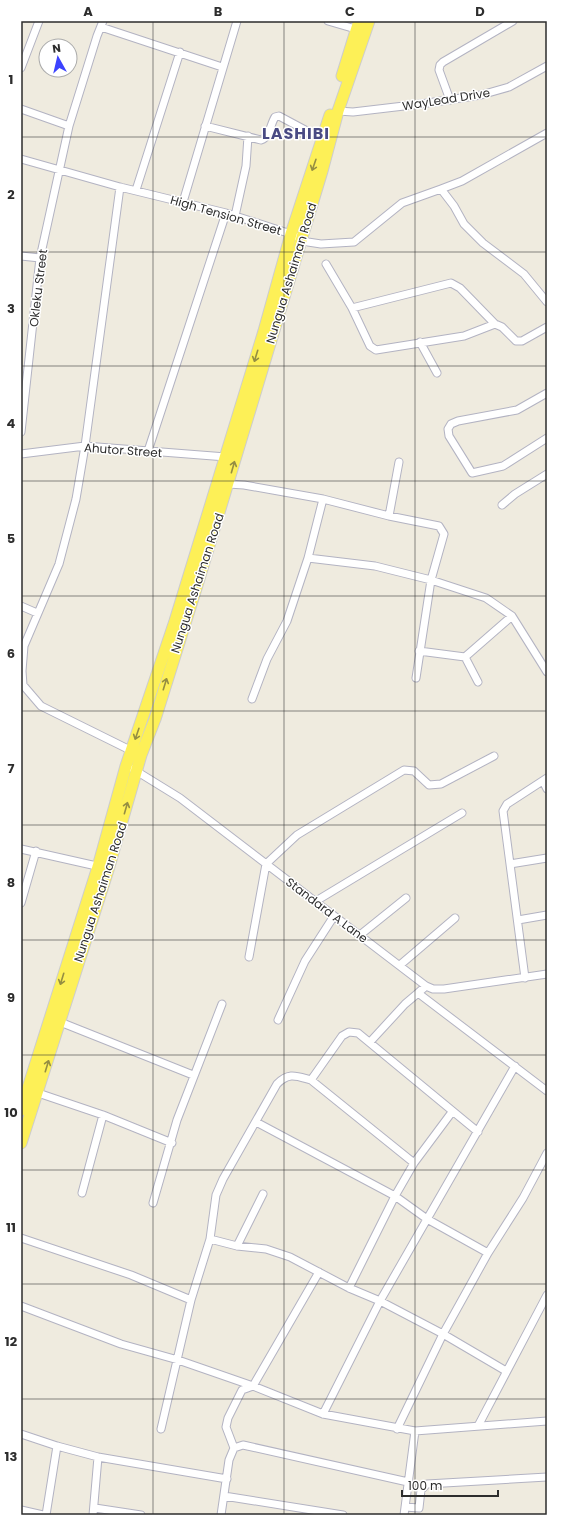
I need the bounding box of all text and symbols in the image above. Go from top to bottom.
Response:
text: A [83,2,93,21]
text: B [214,2,223,21]
text: C [345,2,355,21]
text: D [475,2,485,21]
north arrow [38,38,78,78]
text: N [51,40,62,57]
text: 1 [9,70,13,89]
street label: WayLead Drive [401,84,491,114]
district label: LASHIBI [262,122,330,145]
one-way arrow [309,159,317,171]
text: 2 [7,185,15,204]
street label: High Tension Street [168,191,284,239]
street label: Nungua Ashaiman Road [261,200,321,346]
street label: Okleku Street [25,248,51,328]
text: 3 [7,299,15,318]
one-way arrow [252,350,259,363]
text: 4 [7,414,16,433]
street label: Ahutor Street [83,439,163,461]
one-way arrow [230,460,237,473]
street label: Nungua Ashaiman Road [166,511,228,655]
text: 5 [7,529,15,548]
text: 6 [7,644,15,663]
one-way arrow [162,679,170,691]
one-way arrow [132,728,140,740]
text: 7 [8,759,15,778]
one-way arrow [123,802,130,815]
street label: Nungua Ashaiman Road [69,820,131,964]
text: 8 [7,873,15,892]
street label: Standard A Lane [282,873,372,947]
one-way arrow [58,972,65,985]
text: 9 [7,988,15,1007]
one-way arrow [43,1060,51,1072]
text: 10 [4,1103,18,1122]
text: 11 [6,1218,16,1237]
text: 12 [5,1332,18,1351]
text: 13 [5,1447,18,1466]
scale bar [402,1472,498,1498]
text: 100 m [408,1477,442,1494]

